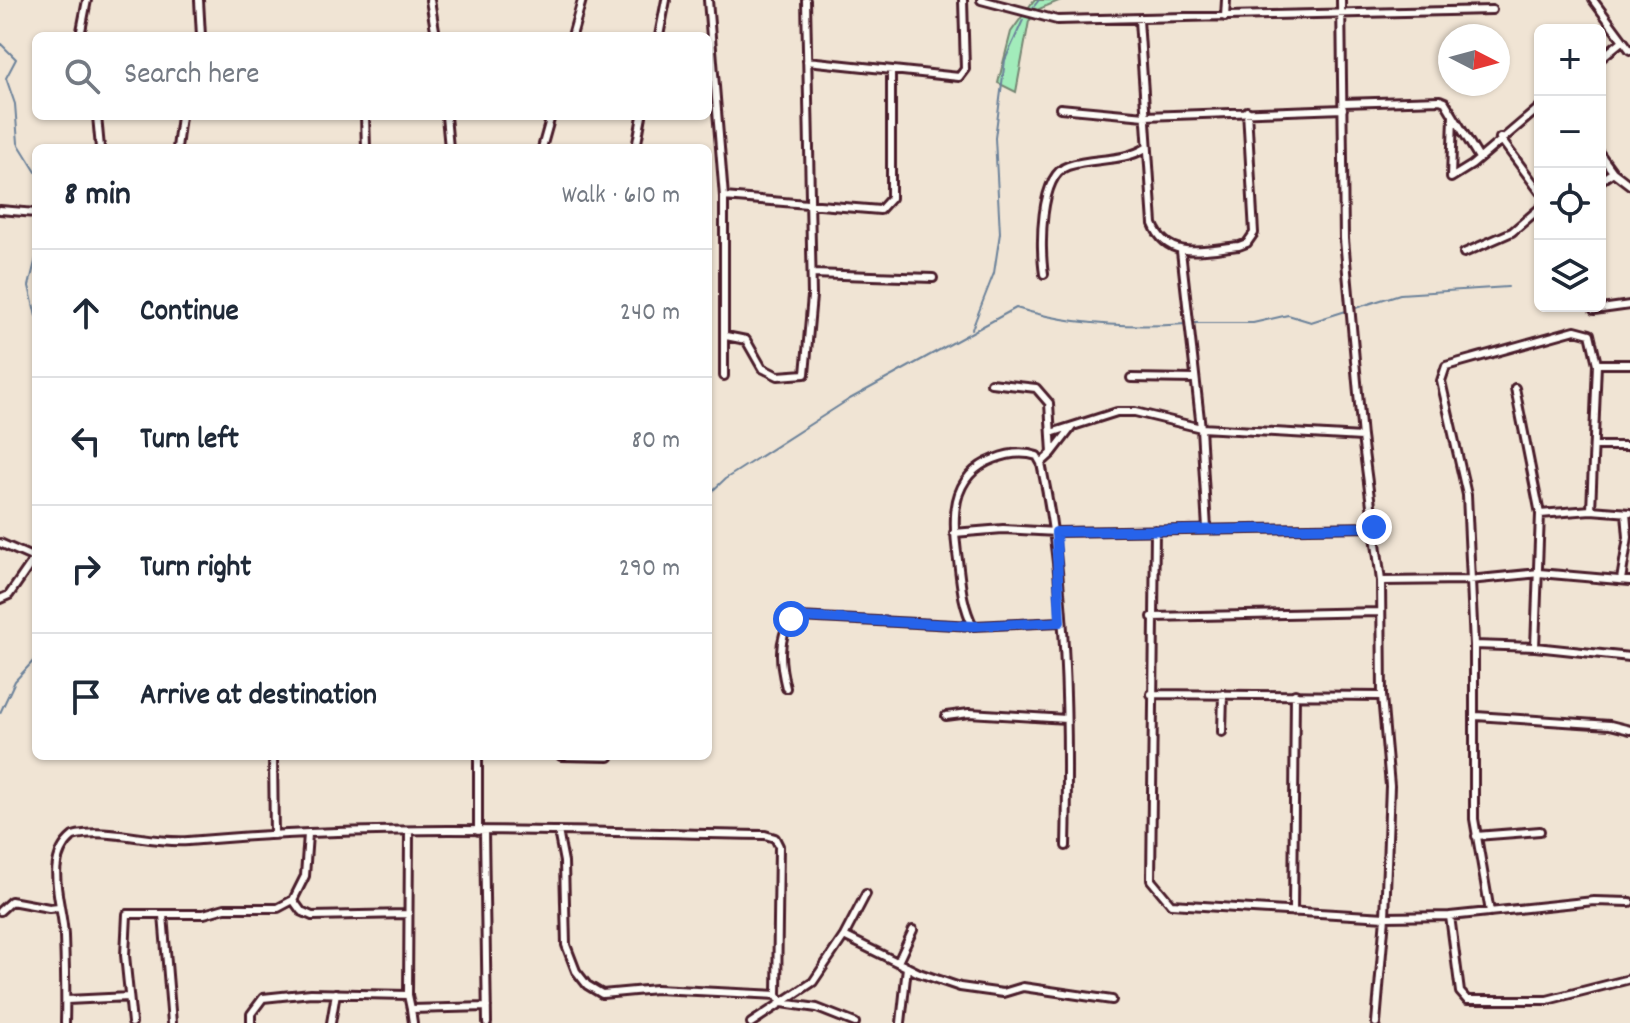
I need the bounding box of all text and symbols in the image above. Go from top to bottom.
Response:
north arrow [1438,24,1510,96]
map controls [1534,24,1606,312]
button: + [1534,24,1606,96]
search box [32,32,712,120]
icon: search [60,54,104,98]
text: Search here [124,55,260,98]
button: − [1534,96,1606,168]
button: locate [1534,168,1606,240]
text: 8 min [64,172,131,221]
text: Walk · 610 m [562,178,680,215]
button: layers [1534,240,1606,312]
icon: ahead [64,291,108,335]
text: Continue [140,292,239,335]
text: 240 m [620,295,680,332]
icon: left [64,419,108,463]
text: Turn left [140,420,239,463]
text: 80 m [632,423,680,460]
route end [1356,509,1392,545]
icon: right [64,547,108,591]
text: Turn right [140,548,251,591]
text: 290 m [619,551,680,588]
route start [773,601,809,637]
icon: arrive [64,675,108,719]
text: Arrive at destination [140,676,377,719]

